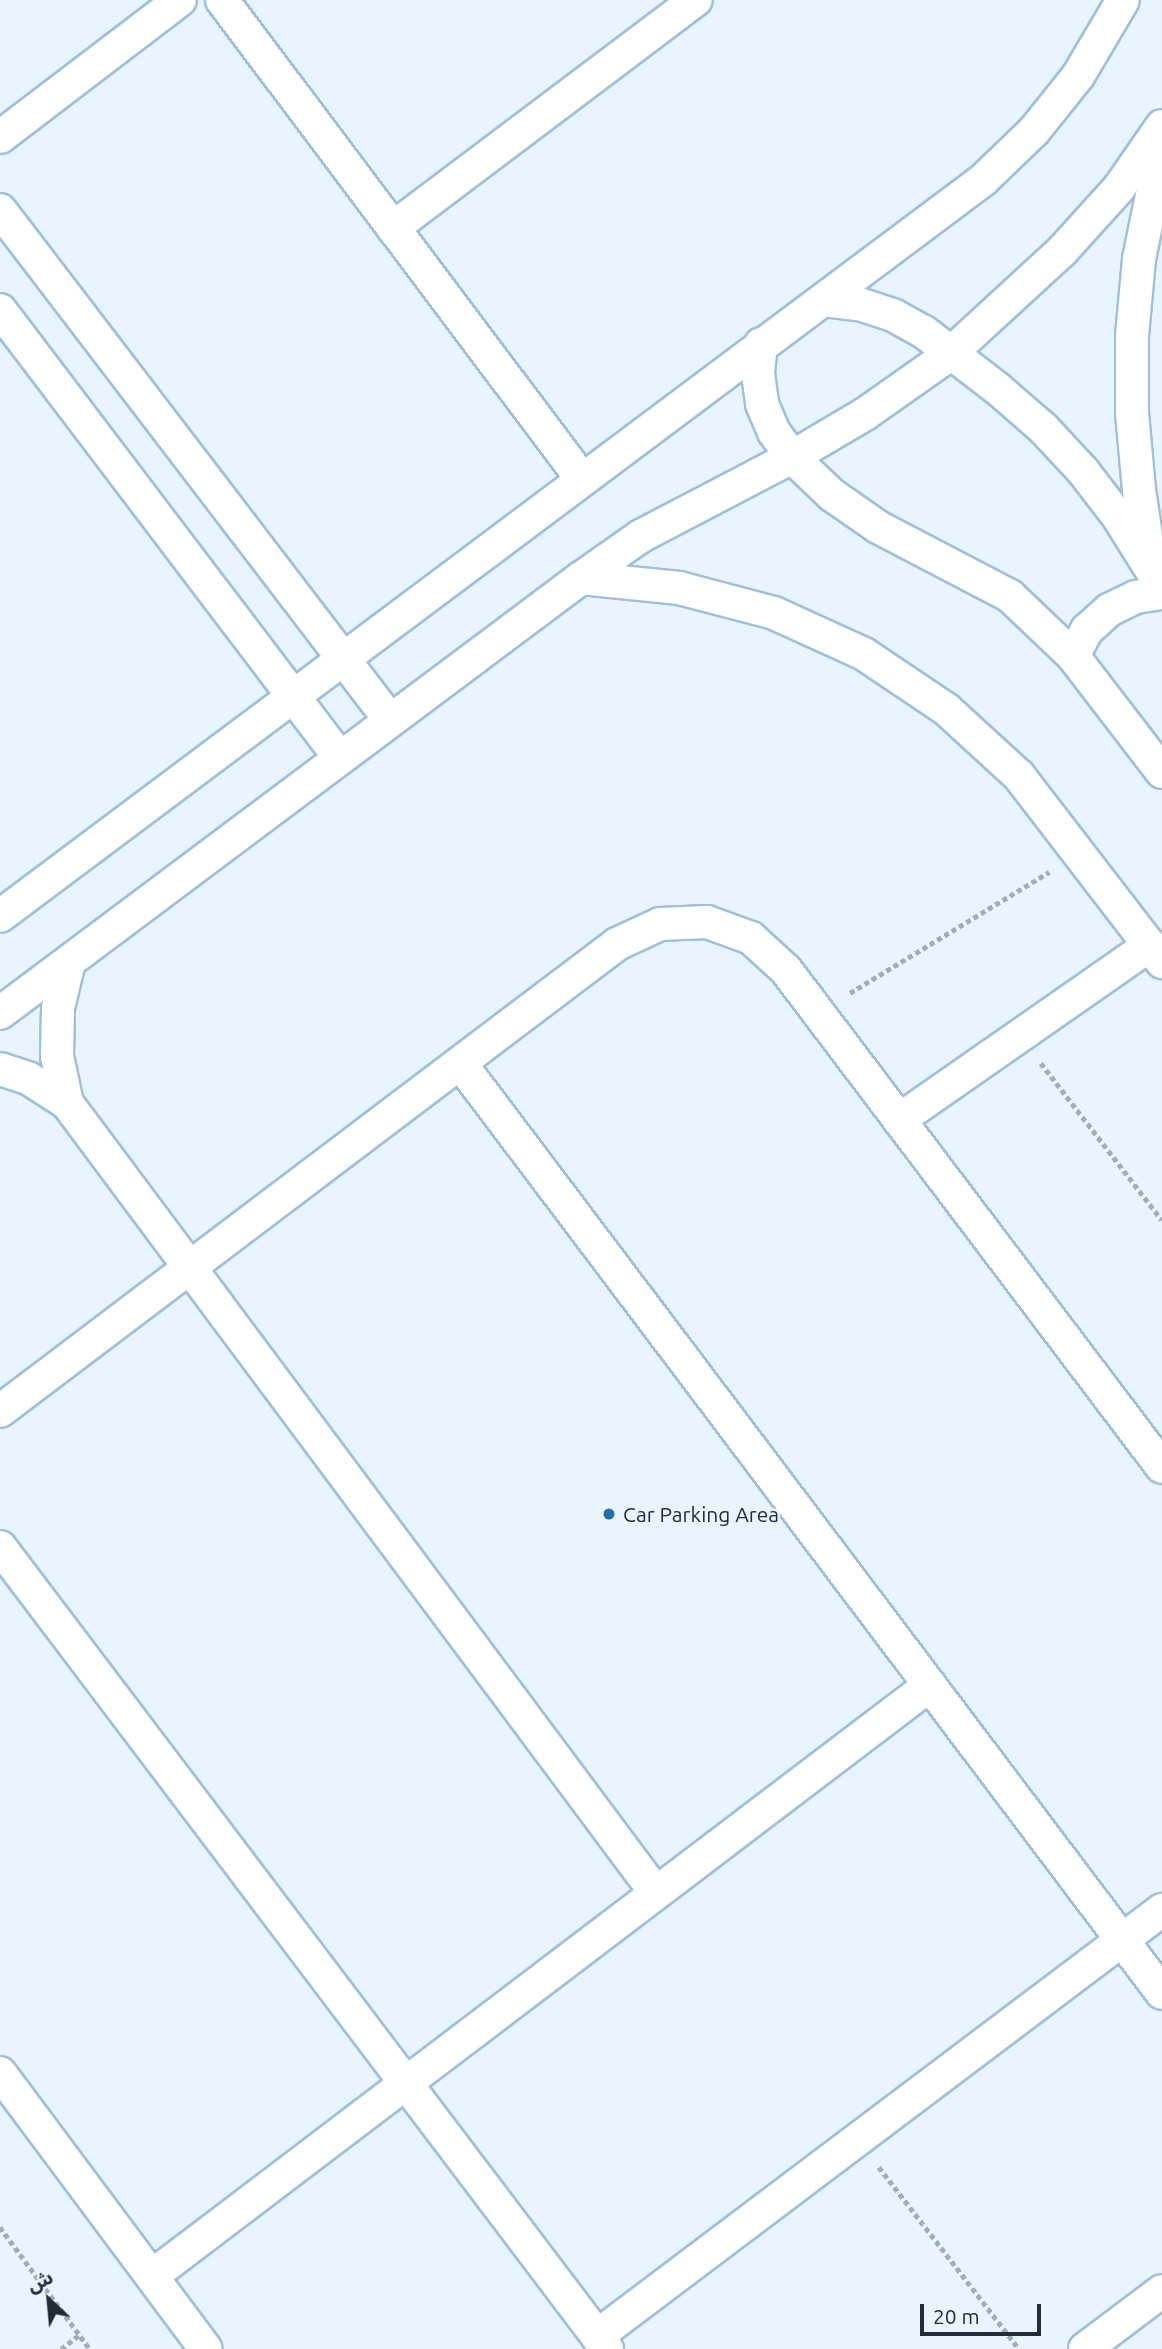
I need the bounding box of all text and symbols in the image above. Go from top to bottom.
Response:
place label: Car Parking Area [623,1501,779,1527]
marker: Car Parking Area [601,1506,617,1522]
north arrow [14,2265,84,2335]
text: ش [23,2266,56,2297]
scale bar [924,2290,1045,2334]
text: 20 m [933,2304,980,2328]

